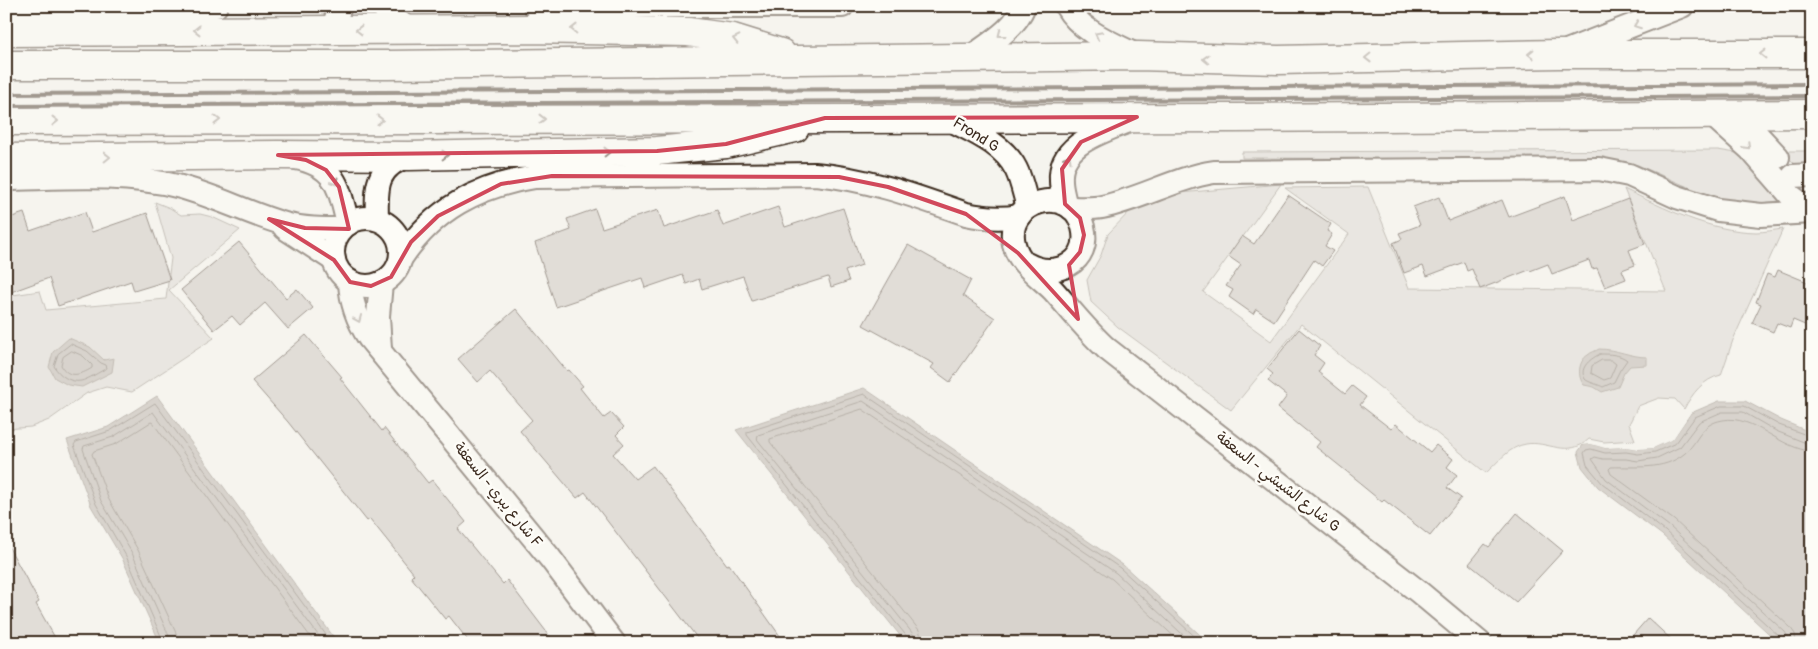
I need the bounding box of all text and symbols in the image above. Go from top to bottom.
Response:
one-way arrow [1633,19,1642,29]
one-way arrow [570,24,578,35]
one-way arrow [193,25,200,35]
one-way arrow [355,25,363,35]
one-way arrow [998,29,1007,37]
one-way arrow [1095,32,1104,42]
one-way arrow [732,34,741,45]
one-way arrow [1526,49,1534,59]
one-way arrow [1759,49,1766,59]
one-way arrow [1201,53,1209,64]
one-way arrow [1364,53,1372,63]
street label: Frond G [949,113,1003,157]
one-way arrow [539,114,547,124]
one-way arrow [214,115,222,125]
one-way arrow [376,115,384,125]
one-way arrow [52,116,59,126]
one-way arrow [1742,140,1751,149]
one-way arrow [604,147,612,157]
one-way arrow [441,150,449,161]
one-way arrow [104,152,112,162]
one-way arrow [1061,154,1071,163]
one-way arrow [328,177,338,186]
one-way arrow [351,314,362,323]
street label: شارع الشيشي - السعفة G [1210,428,1344,539]
street label: شارع يبري - السعفة F [449,438,546,552]

